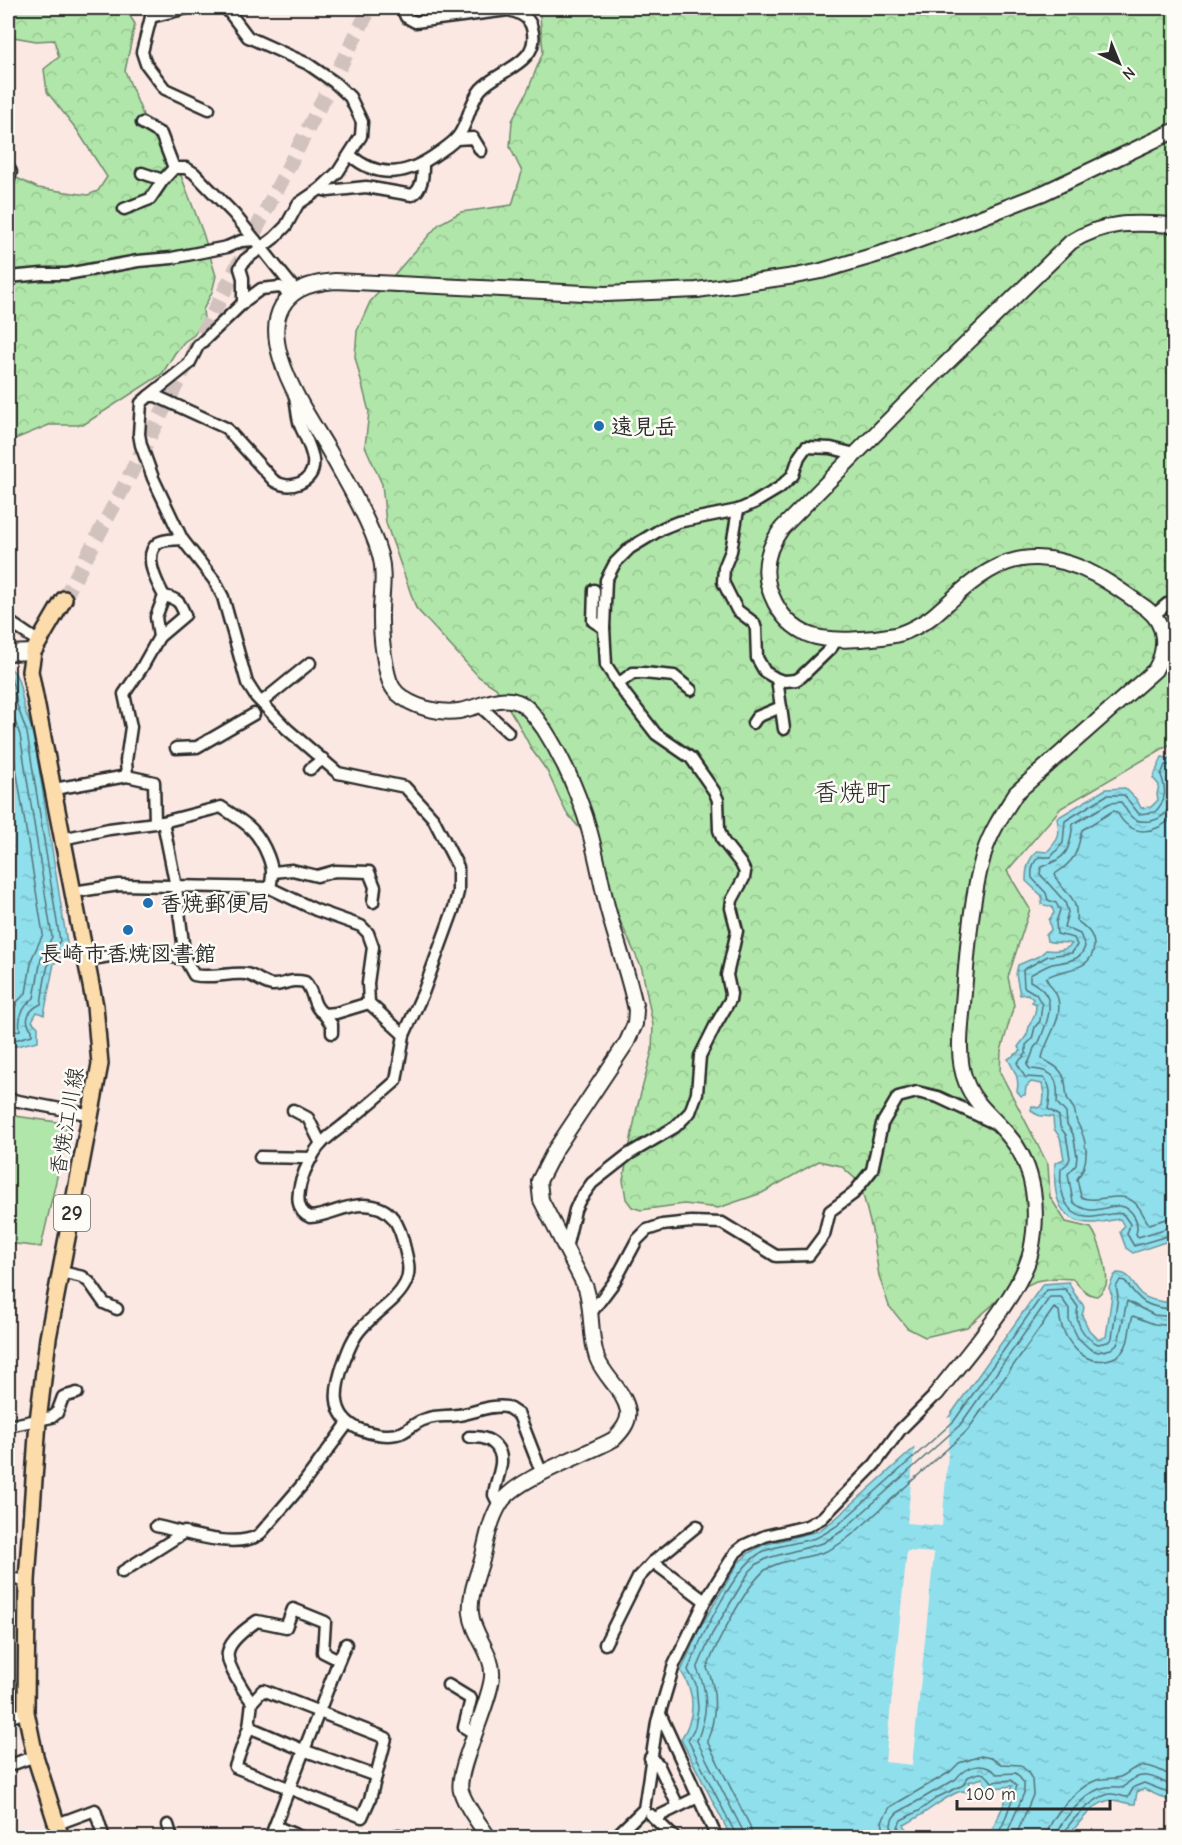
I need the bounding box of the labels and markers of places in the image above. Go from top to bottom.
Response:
place label: 遠見岳 [611,414,677,440]
marker: 遠見岳 [592,419,606,433]
place label: 香焼郵便局 [160,891,270,917]
marker: 香焼郵便局 [141,896,155,910]
marker: 長崎市香焼図書館 [121,923,135,937]
place label: 長崎市香焼図書館 [40,941,216,967]

